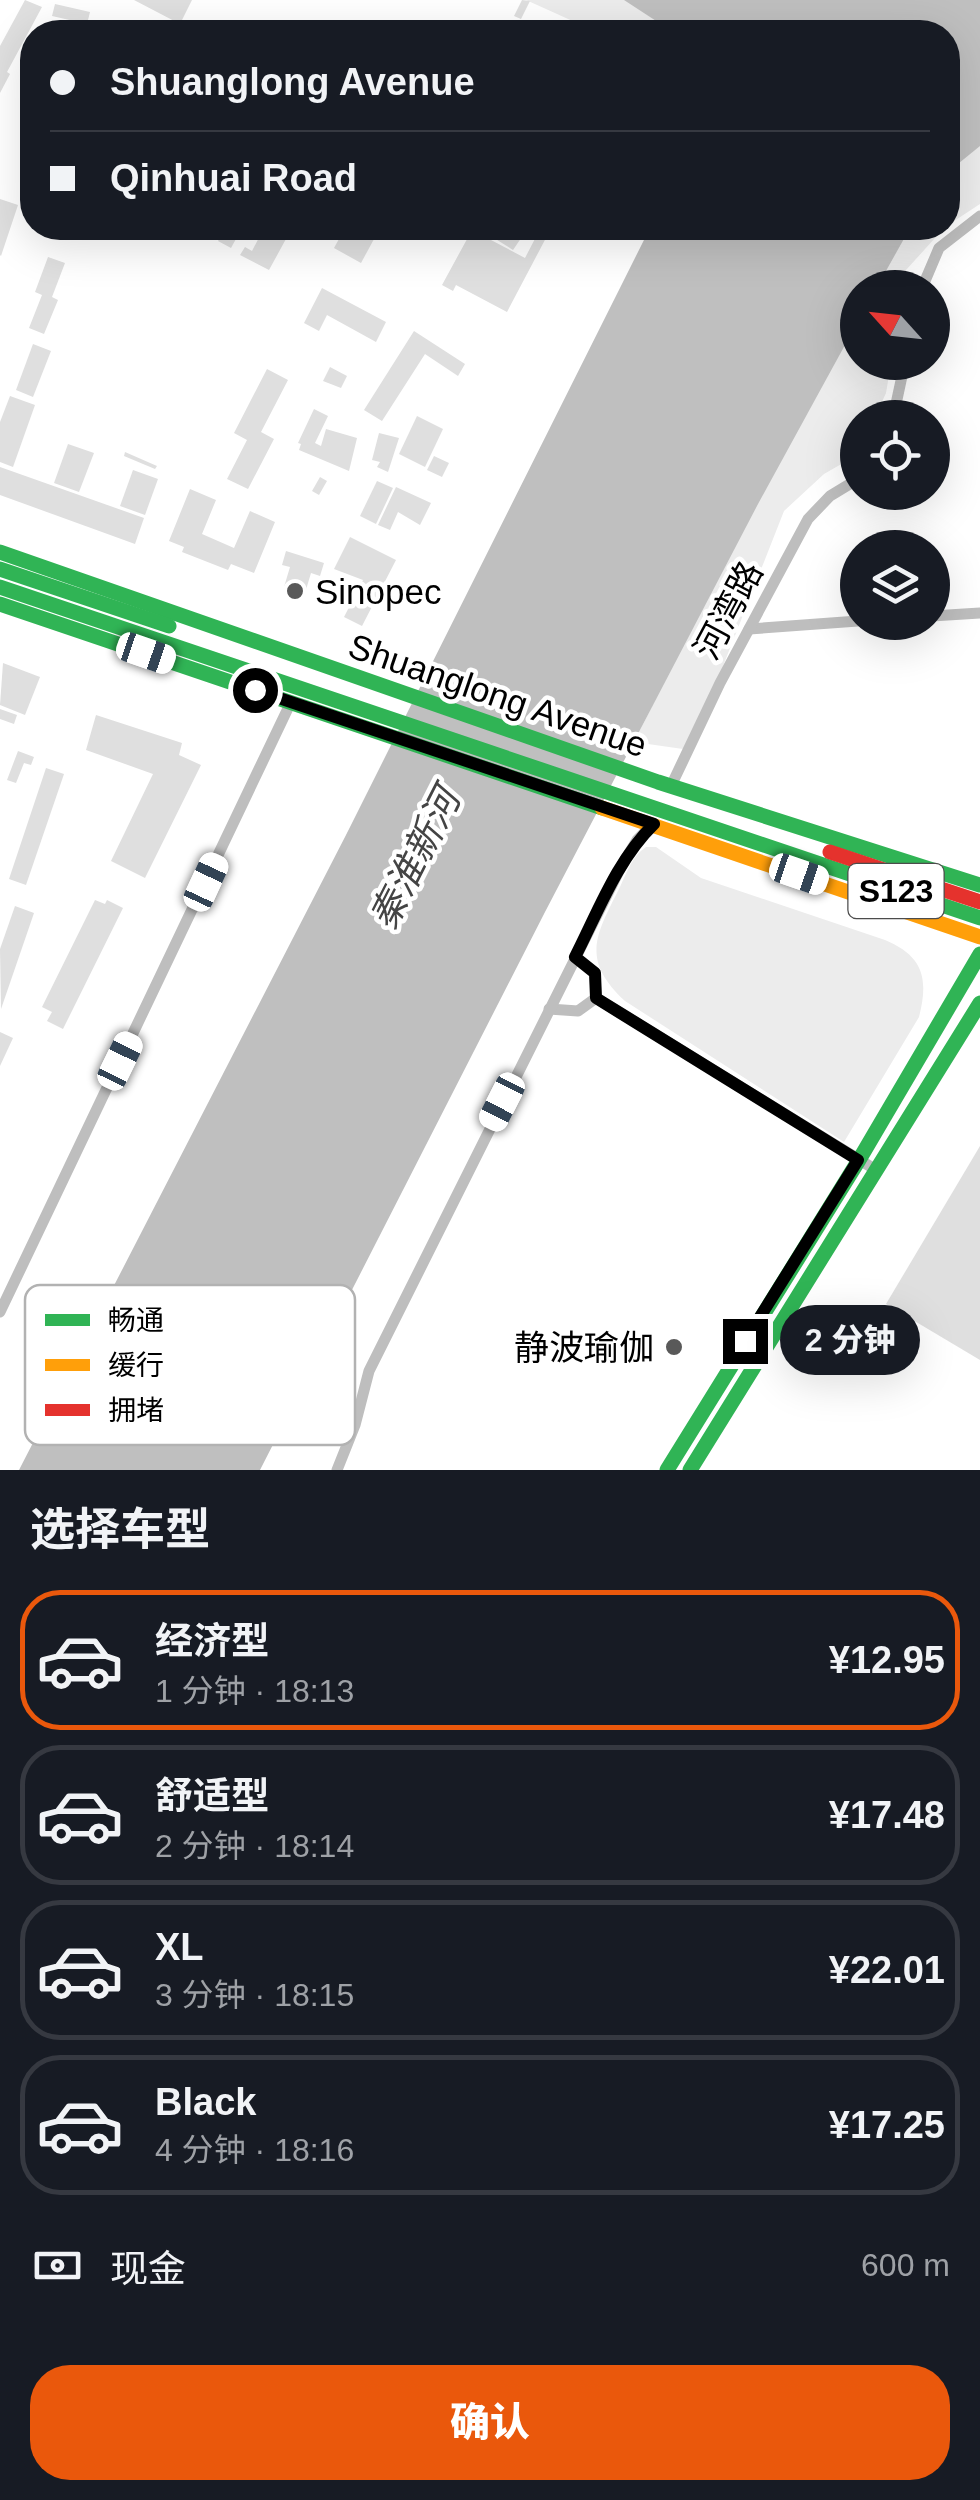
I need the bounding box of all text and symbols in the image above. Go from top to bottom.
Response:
text: Shuanglong Avenue [110,61,475,103]
text: Qinhuai Road [110,157,357,199]
north arrow [840,270,950,380]
map controls [840,270,950,640]
button: locate [840,400,950,510]
button: layers [840,530,950,640]
street label: 河湾路 [686,554,770,666]
place label: Sinopec [315,572,441,611]
marker: Sinopec [284,580,306,602]
street label: Shuanglong Avenue [344,626,652,764]
car [113,629,179,677]
route start [233,668,278,713]
water label: 秦淮新河 [362,776,471,936]
car [180,848,232,916]
car [766,850,832,898]
road number: S123 [848,864,944,918]
car [93,1027,147,1095]
car [475,1068,529,1136]
legend [25,1285,355,1445]
text: 畅通 [108,1305,164,1336]
callout: 2 分钟 [780,1306,920,1376]
route end [723,1319,768,1364]
text: 2 分钟 [805,1322,895,1358]
place label: 静波瑜伽 [514,1328,654,1367]
marker: 静波瑜伽 [663,1336,685,1358]
text: 缓行 [108,1350,164,1381]
text: 拥堵 [108,1395,164,1426]
text: 选择车型 [30,1504,210,1555]
icon: car [35,1615,125,1705]
text: 经济型 [155,1620,269,1662]
text: ¥12.95 [829,1639,945,1681]
text: 1 分钟 · 18:13 [155,1673,354,1709]
icon: car [35,1770,125,1860]
text: 舒适型 [155,1775,269,1817]
text: ¥17.48 [829,1794,945,1836]
text: 2 分钟 · 18:14 [155,1828,354,1864]
icon: car [35,1925,125,2015]
text: XL [155,1926,204,1968]
text: ¥22.01 [829,1949,945,1991]
text: 3 分钟 · 18:15 [155,1977,354,2013]
icon: car [35,2080,125,2170]
text: Black [155,2081,256,2123]
text: ¥17.25 [829,2104,945,2146]
text: 4 分钟 · 18:16 [155,2132,354,2168]
icon: cash [30,2238,85,2293]
text: 600 m [861,2247,950,2283]
text: 现金 [110,2248,186,2290]
button: 确认 [30,2365,950,2480]

